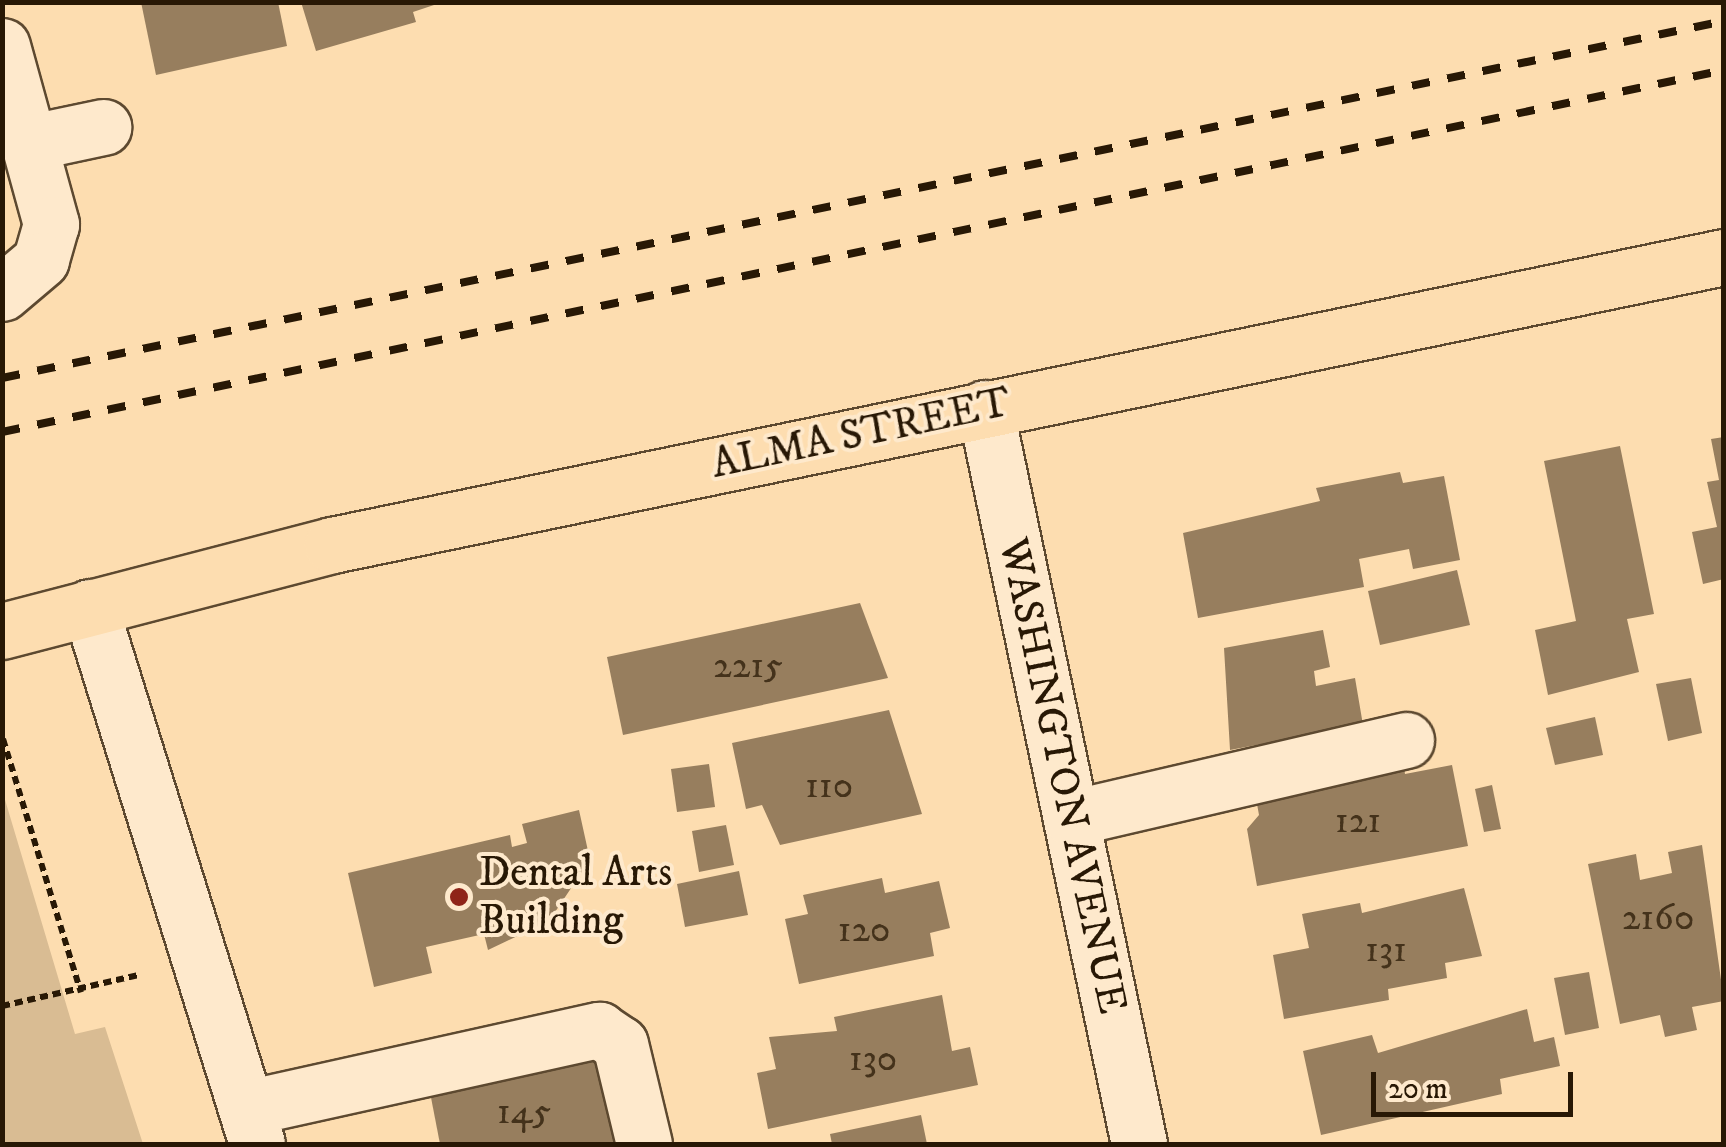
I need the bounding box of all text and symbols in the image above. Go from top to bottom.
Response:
street label: ALMA STREET [707,378,1015,490]
street label: WASHINGTON AVENUE [987,534,1137,1018]
house number: 2215 [713,644,783,690]
house number: 110 [805,764,853,810]
house number: 121 [1335,799,1381,845]
place label: Dental Arts Building [479,848,672,946]
marker: Dental Arts Building [448,886,470,908]
house number: 2160 [1622,896,1694,942]
house number: 120 [837,908,891,954]
house number: 131 [1365,928,1407,974]
house number: 130 [849,1037,897,1083]
scale bar [1376,1052,1578,1114]
text: 20 m [1388,1071,1448,1108]
house number: 145 [497,1090,551,1136]

